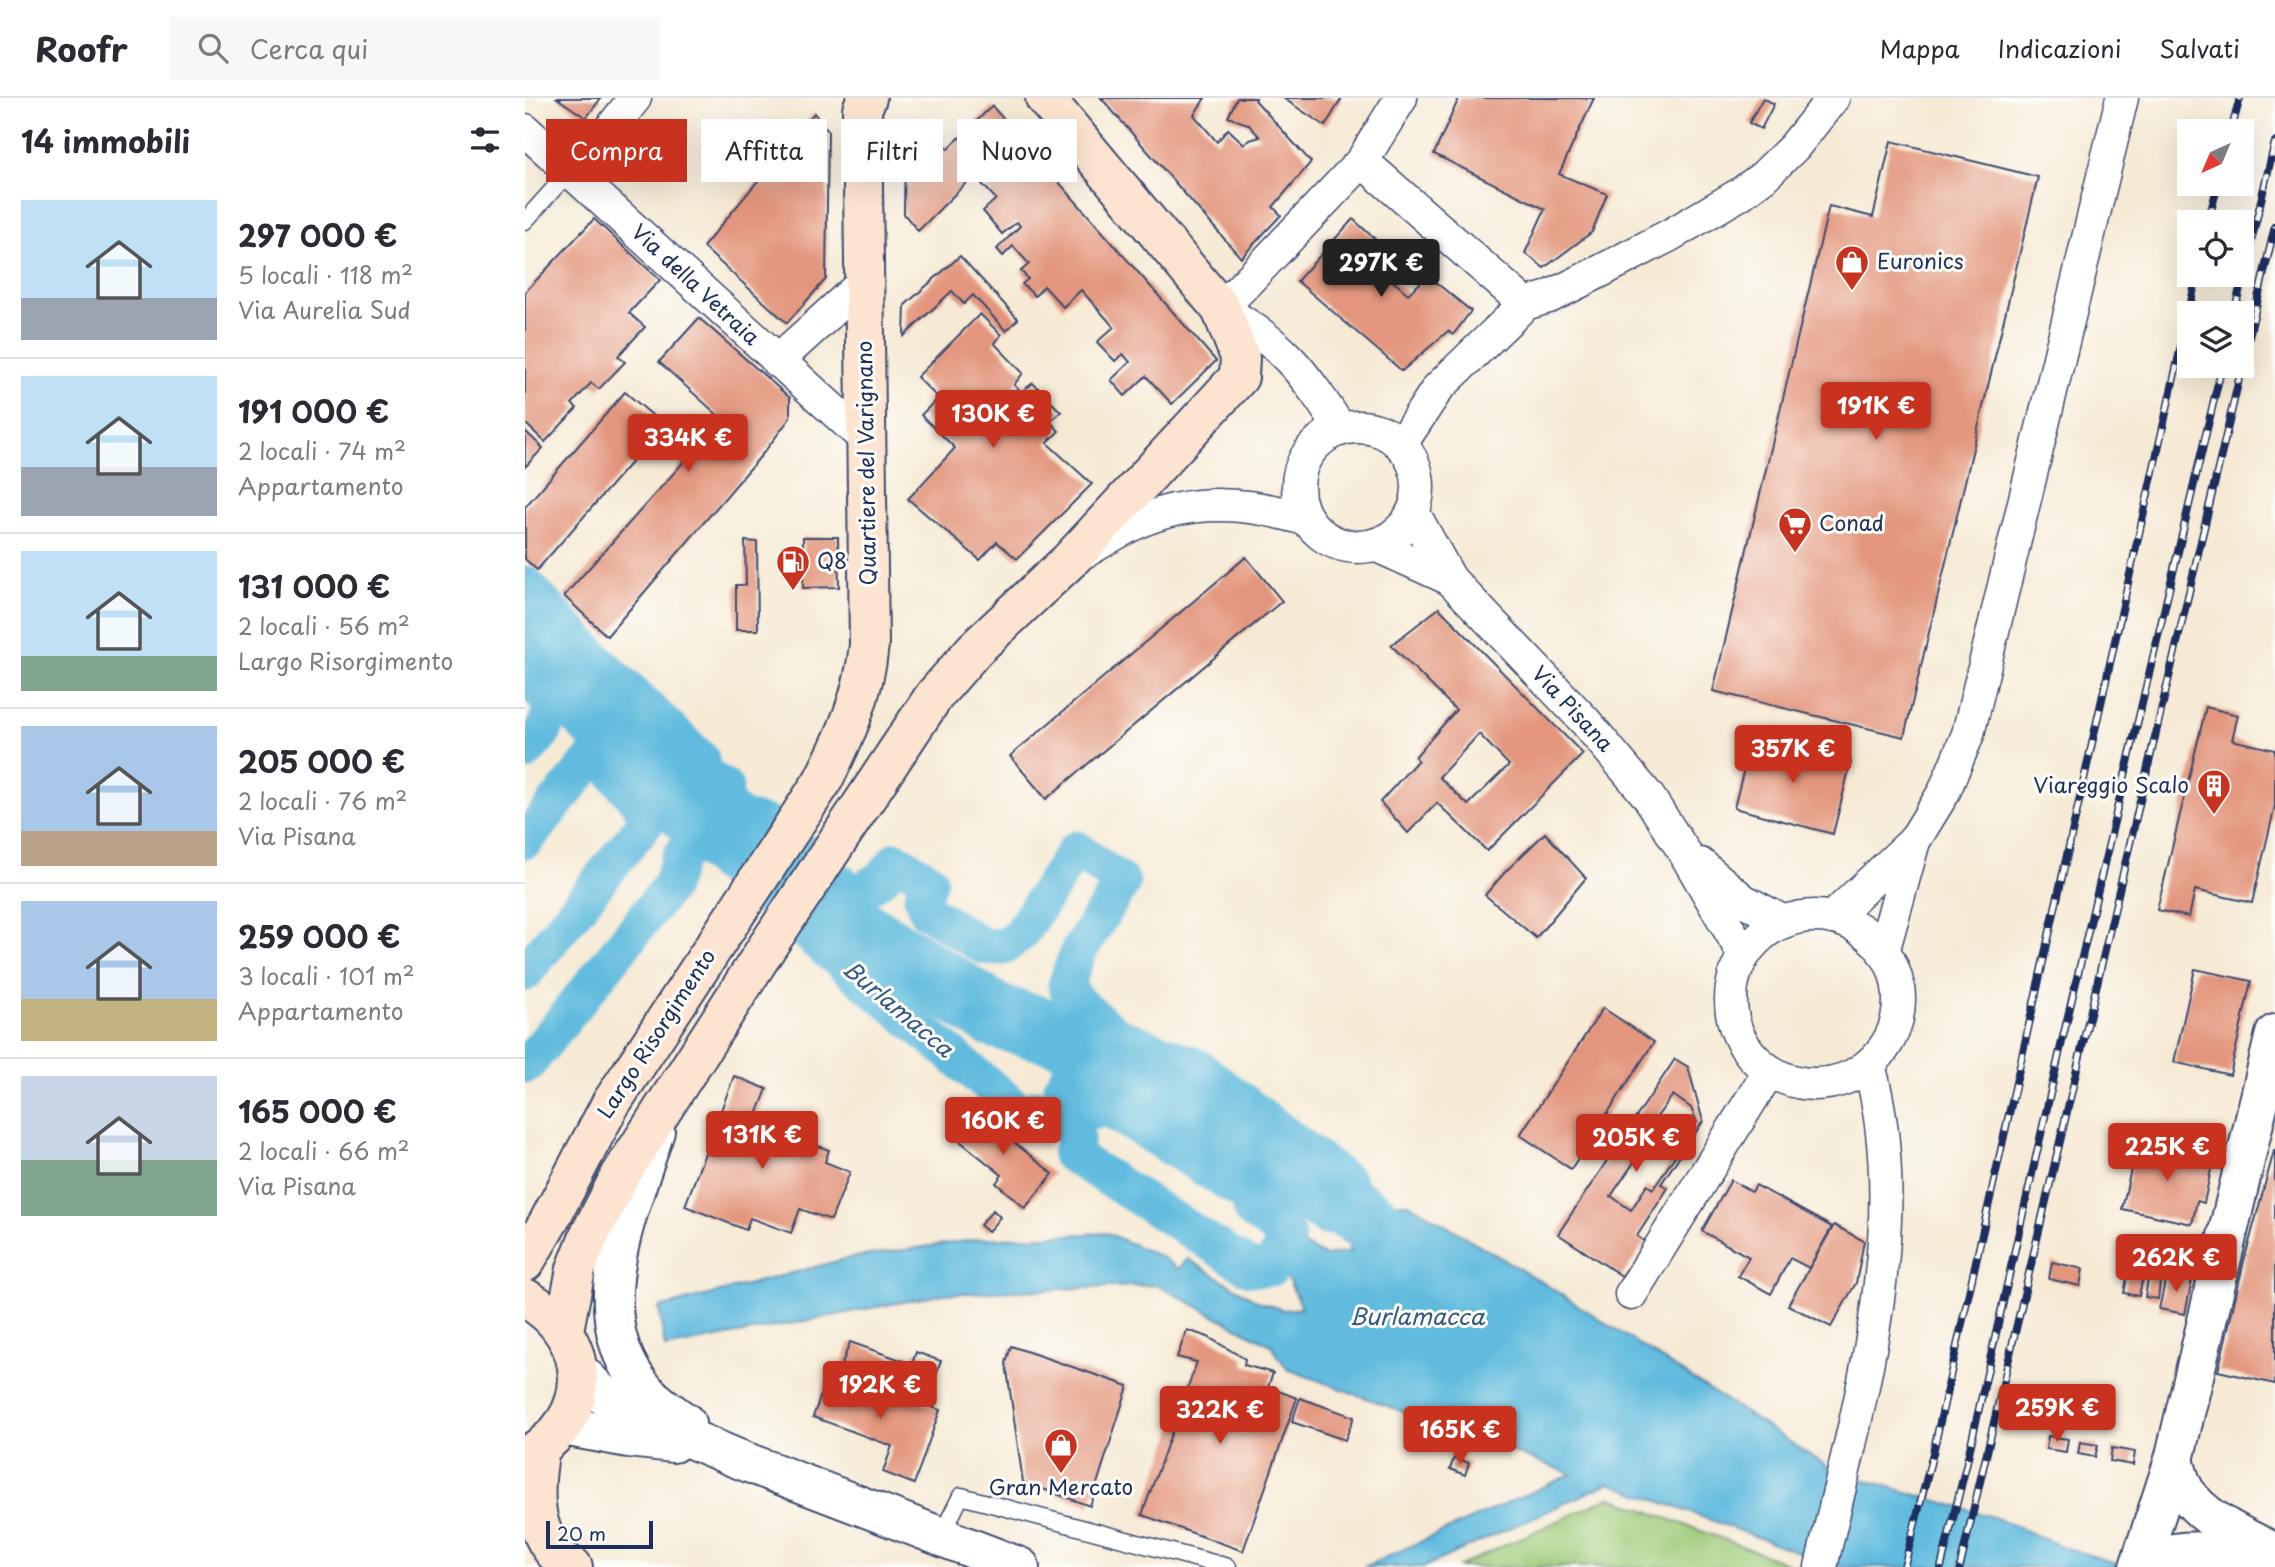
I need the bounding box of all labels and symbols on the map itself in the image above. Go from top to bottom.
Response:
north arrow [2177,119,2254,196]
street label: Via della Vetraia [625,215,768,352]
pin: 297K € [1324,240,1438,299]
shop icon: Euronics [1833,243,1871,292]
place label: Euronics [1877,244,1964,276]
street label: Quartiere del Varignano [847,340,883,586]
pin: 191K € [1819,382,1933,442]
pin: 130K € [936,390,1050,450]
pin: 334K € [631,414,745,474]
supermarket icon: Conad [1776,505,1814,554]
place label: Conad [1819,506,1884,538]
fuel station icon: Q8 [774,543,812,592]
place label: Q8 [817,544,847,576]
street label: Via Pisana [1525,657,1622,758]
pin: 357K € [1736,726,1850,785]
building icon: Viareggio Scalo [2195,767,2233,816]
place label: Viareggio Scalo [2033,768,2189,800]
street label: Largo Risorgimento [588,942,722,1124]
water label: Burlamacca [836,951,963,1065]
pin: 160K € [946,1098,1060,1157]
pin: 131K € [705,1112,819,1171]
pin: 205K € [1579,1114,1693,1174]
pin: 225K € [2110,1124,2224,1183]
pin: 262K € [2119,1234,2233,1294]
water label: Burlamacca [1349,1298,1486,1333]
pin: 192K € [823,1362,937,1421]
pin: 259K € [2000,1384,2114,1444]
pin: 322K € [1163,1386,1277,1446]
pin: 165K € [1403,1406,1517,1466]
shop icon: Gran Mercato [1042,1426,1080,1475]
place label: Gran Mercato [989,1470,1133,1502]
scale bar [546,1518,653,1550]

